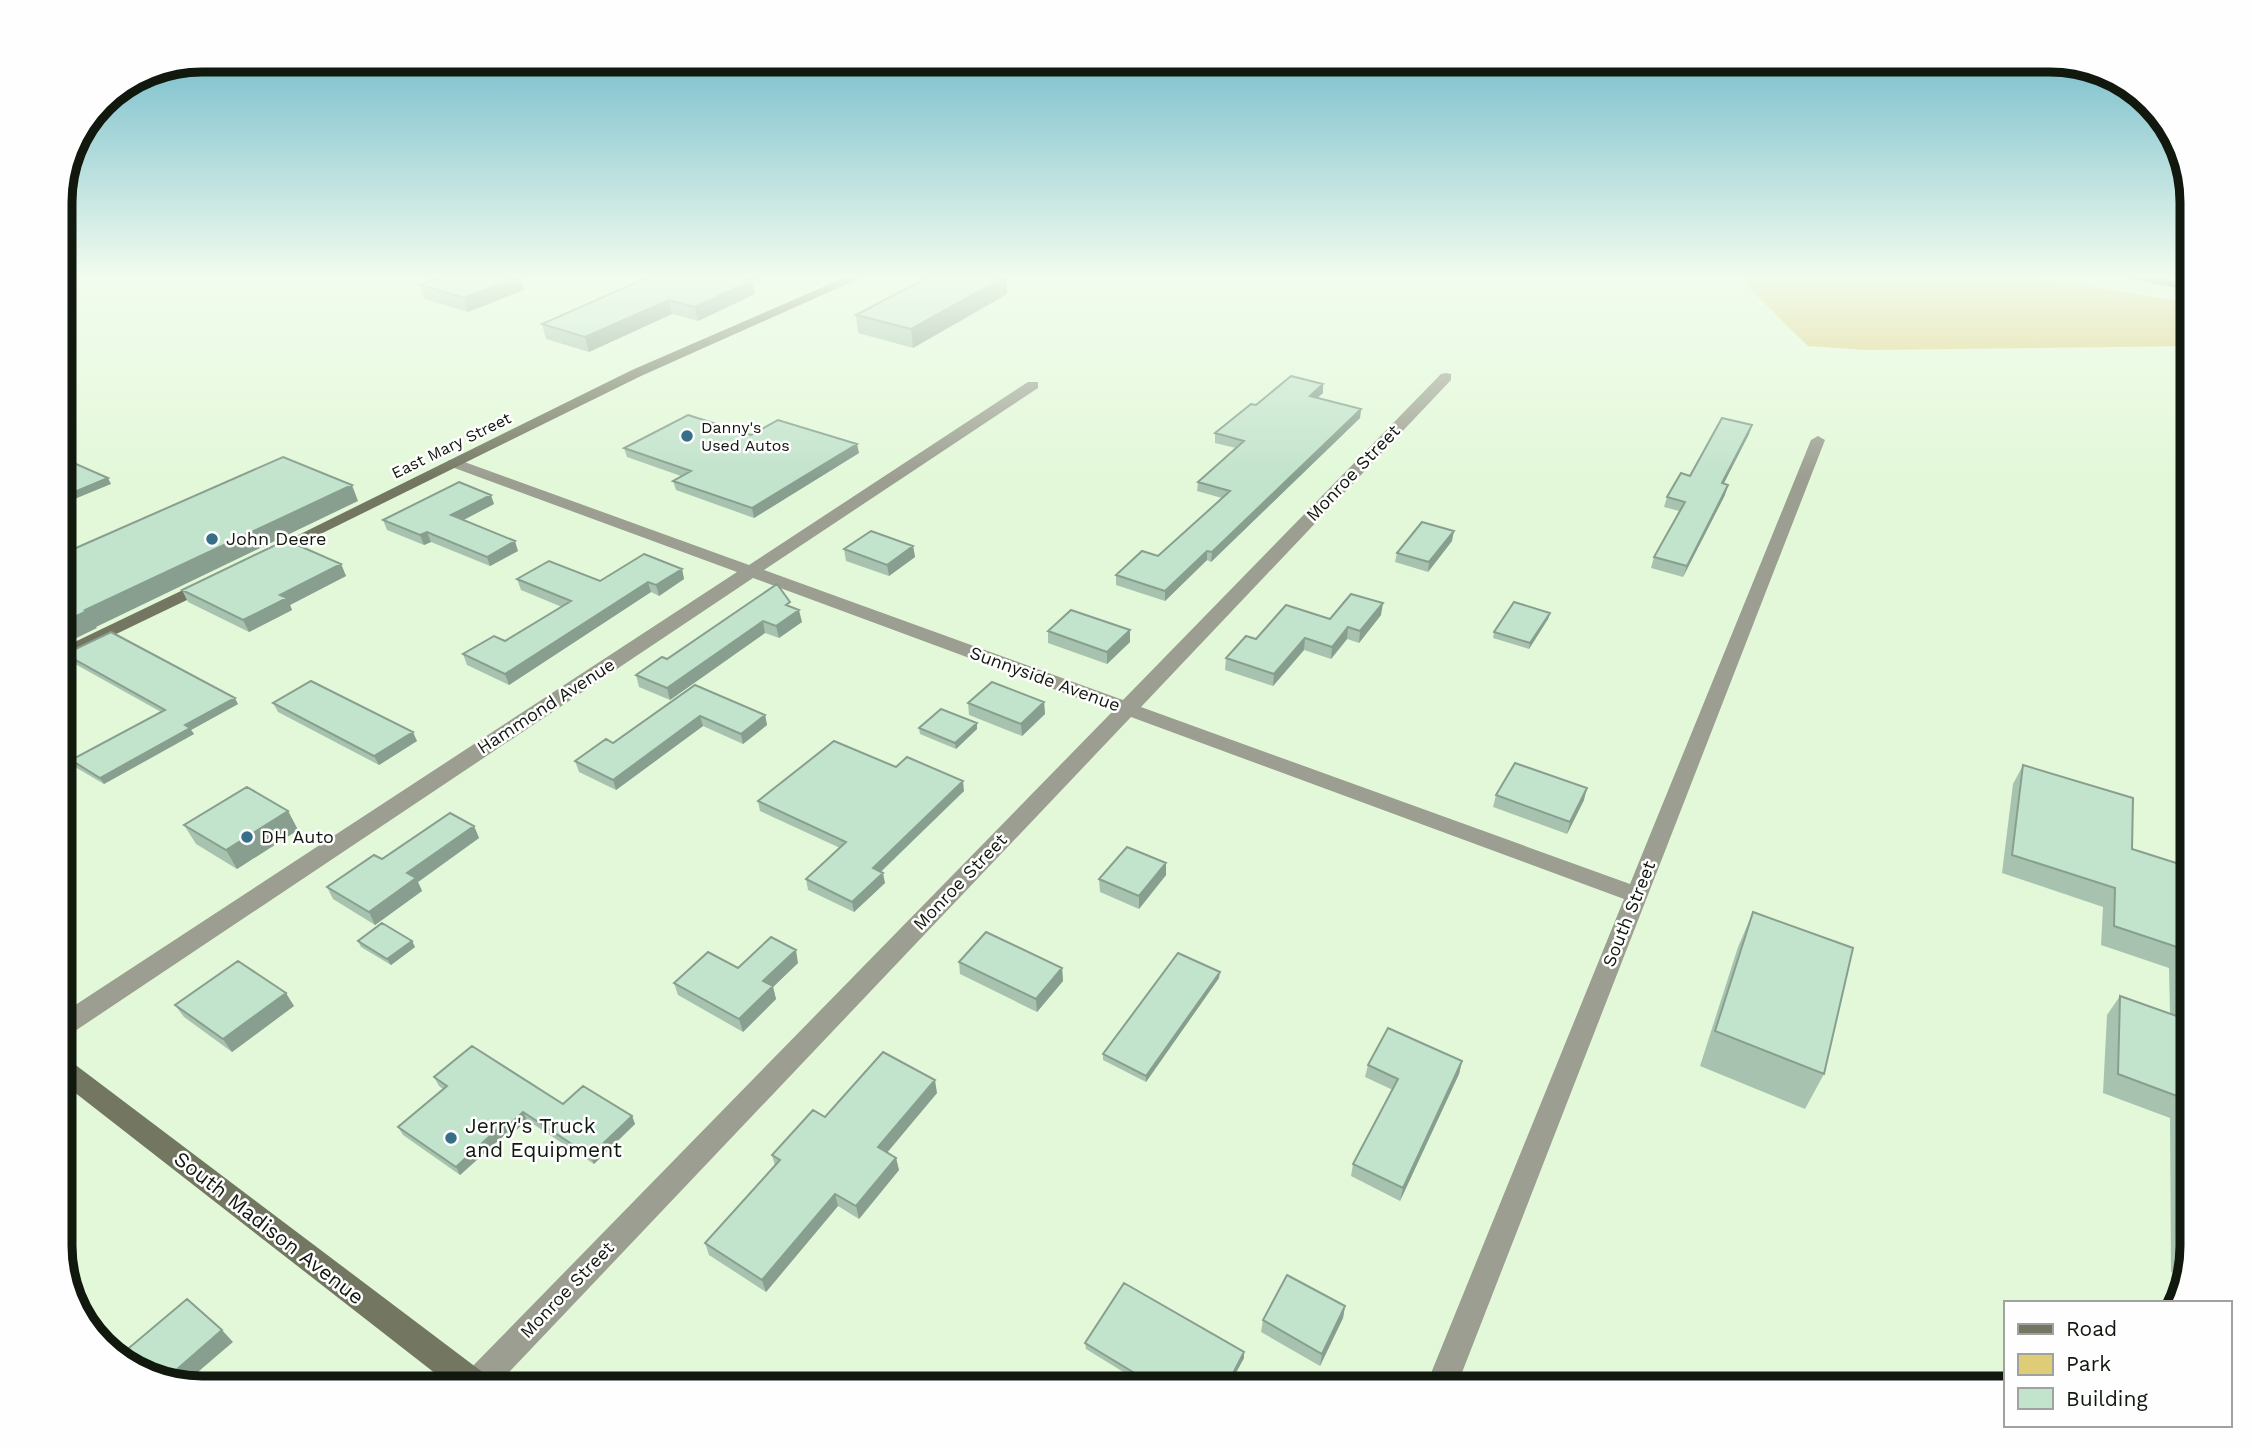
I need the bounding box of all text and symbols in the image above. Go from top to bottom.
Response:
street label: East Mary Street [388,408,514,483]
place label: Danny's Used Autos [701,418,790,455]
street label: Monroe Street [1301,420,1404,525]
marker: Danny's Used Autos [679,428,695,444]
place label: John Deere [226,528,326,549]
marker: John Deere [204,531,220,547]
street label: Sunnyside Avenue [967,642,1123,716]
street label: Hammond Avenue [473,653,619,758]
place label: DH Auto [261,826,334,847]
marker: DH Auto [239,829,255,845]
street label: Monroe Street [908,829,1011,934]
street label: South Street [1598,857,1660,970]
place label: Jerry's Truck and Equipment [465,1113,622,1162]
marker: Jerry's Truck and Equipment [443,1130,459,1146]
street label: South Madison Avenue [170,1146,369,1309]
street label: Monroe Street [515,1237,618,1342]
legend [2004,1301,2231,1427]
text: Road [2066,1316,2117,1341]
text: Park [2066,1351,2111,1376]
text: Building [2066,1386,2148,1411]

